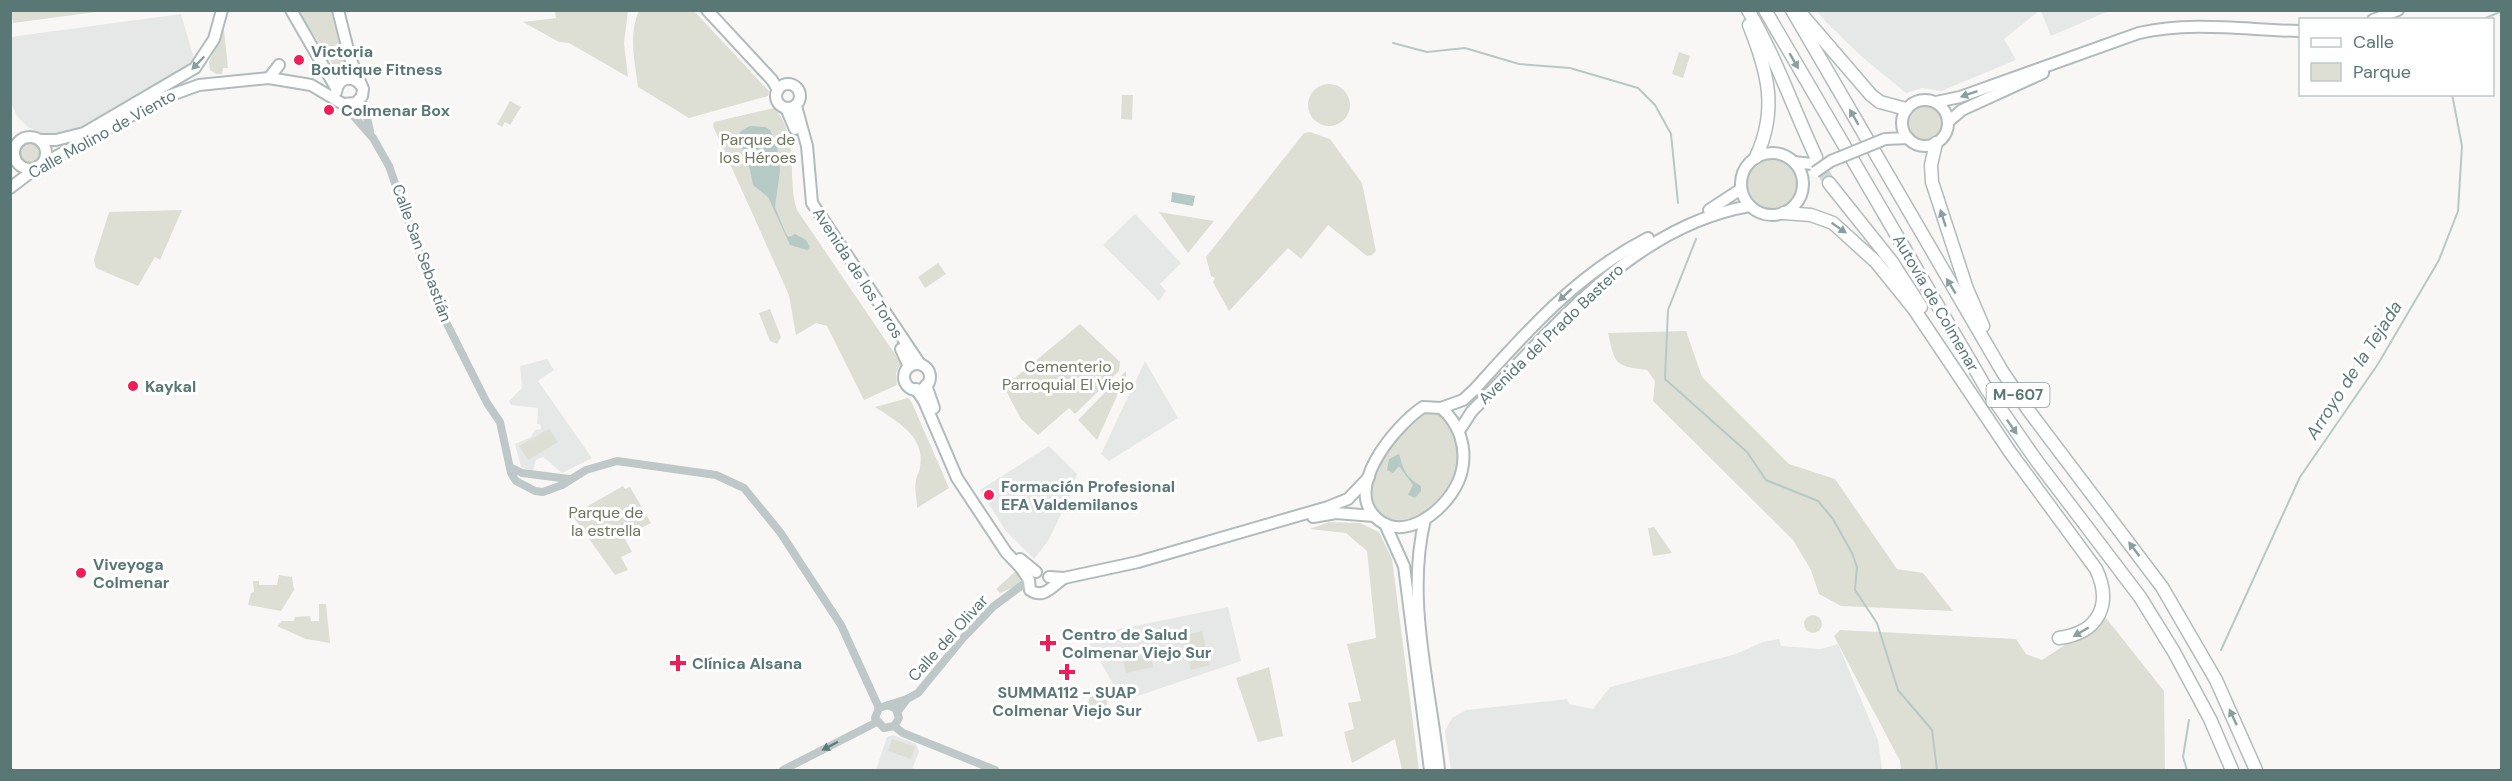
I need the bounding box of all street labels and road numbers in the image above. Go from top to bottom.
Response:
street label: Calle Molino de Viento [24,85,180,183]
street label: Calle San Sebastián [387,181,457,325]
street label: Avenida de los Toros [808,204,908,342]
street label: Autovía de Colmenar [1888,231,1984,375]
street label: Avenida del Prado Bastero [1474,259,1628,409]
road number: M-607 [1986,383,2050,407]
street label: Calle del Olivar [903,590,993,686]

